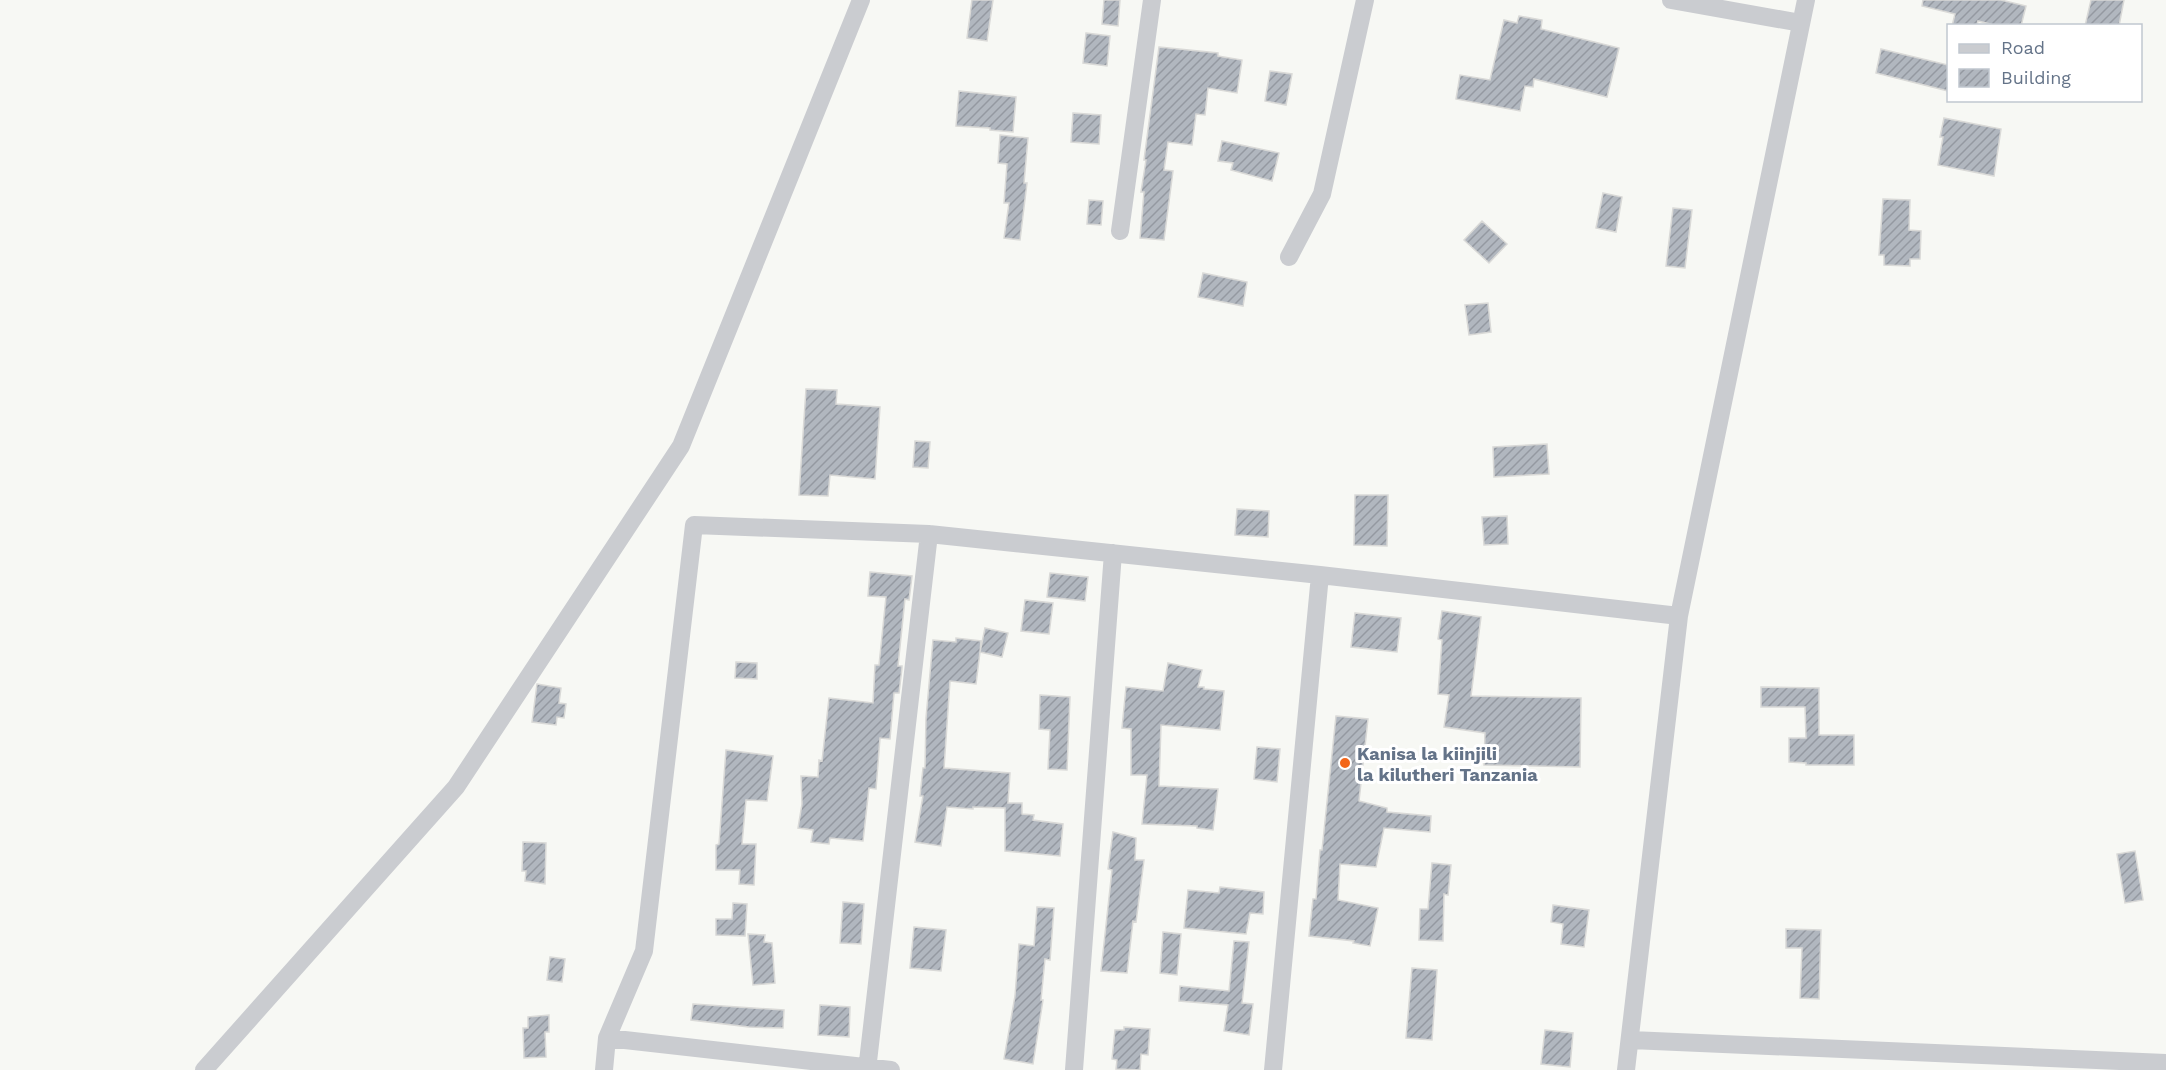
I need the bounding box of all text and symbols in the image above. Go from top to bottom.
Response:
legend [1947,24,2142,102]
text: Road [2001,37,2045,58]
text: Building [2001,67,2071,88]
place label: Kanisa la kiinjili la kilutheri Tanzania [1357,743,1538,785]
marker: Kanisa la kiinjili la kilutheri Tanzania [1338,756,1352,770]

